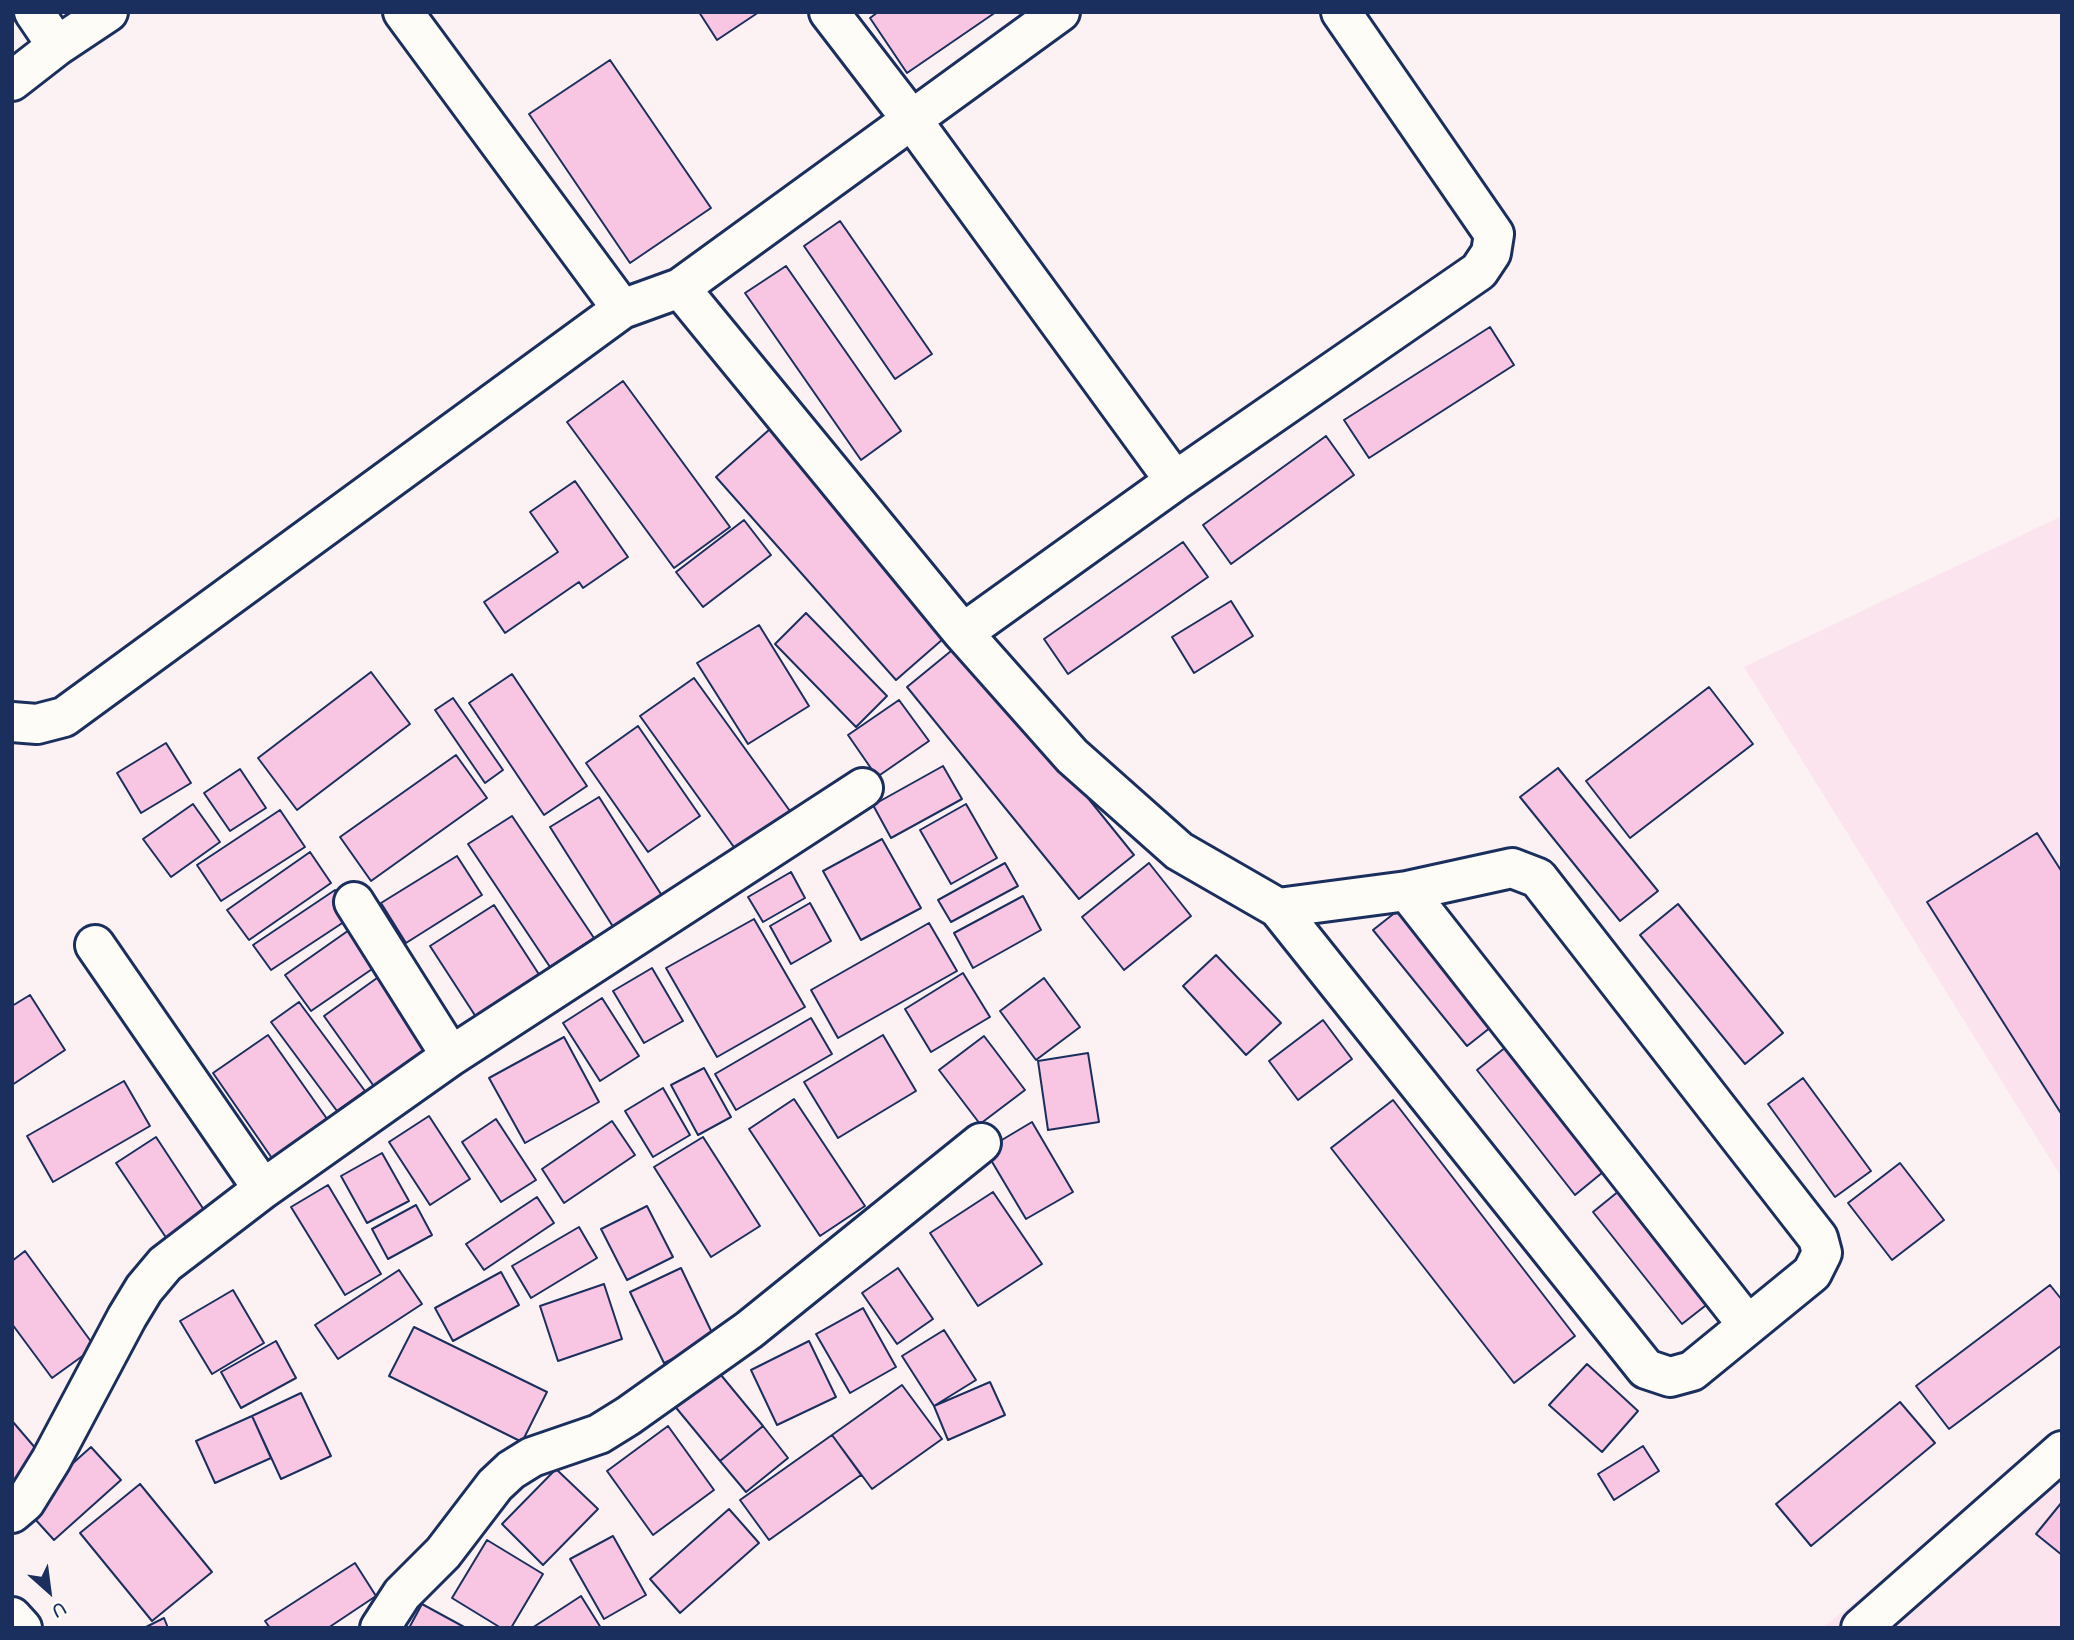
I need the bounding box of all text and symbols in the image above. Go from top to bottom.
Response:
north arrow [14,1556,84,1626]
text: U [48,1597,70,1622]

